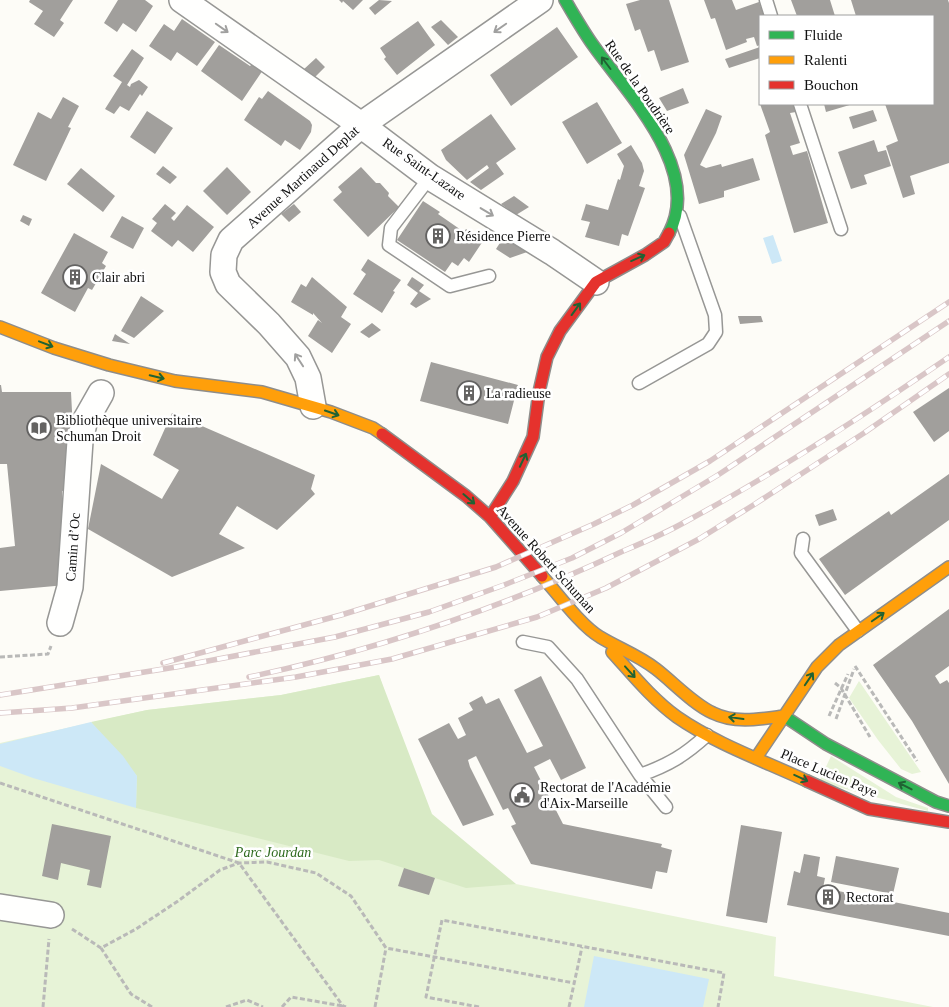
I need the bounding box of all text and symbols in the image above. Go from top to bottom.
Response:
legend [759,15,934,105]
one-way arrow [215,23,229,33]
one-way arrow [493,23,507,33]
text: Fluide [804,27,843,43]
street label: Rue de la Poudrière [602,37,678,137]
text: Ralenti [804,52,847,68]
one-way arrow [601,57,612,70]
text: Bouchon [804,77,859,93]
street label: Avenue Martinaud Deplat [244,123,362,231]
street label: Rue Saint-Lazare [380,135,468,203]
one-way arrow [480,207,494,217]
building icon: Résidence Pierre [425,223,451,249]
place label: Résidence Pierre [456,229,550,244]
one-way arrow [630,253,645,263]
building icon: Clair abri [62,264,88,290]
place label: Clair abri [92,270,145,285]
one-way arrow [571,302,581,316]
one-way arrow [37,340,53,349]
one-way arrow [294,354,304,368]
one-way arrow [148,373,164,382]
building icon: La radieuse [456,380,482,406]
place label: La radieuse [486,386,551,401]
one-way arrow [324,409,340,418]
place label: Bibliothèque universitaire Schuman Droit [56,413,202,444]
library icon: Bibliothèque universitaire Schuman Droit [26,415,52,441]
one-way arrow [518,453,528,468]
one-way arrow [462,493,475,504]
street label: Avenue Robert Schuman [494,502,598,616]
street label: Camin d’Oc [63,512,83,582]
one-way arrow [871,612,885,622]
one-way arrow [624,665,636,678]
one-way arrow [804,672,814,686]
one-way arrow [728,713,744,723]
street label: Place Lucien Paye [778,746,880,800]
one-way arrow [793,774,808,784]
place label: Rectorat de l'Académie d'Aix-Marseille [540,780,671,811]
one-way arrow [898,781,913,790]
public building icon: Rectorat de l'Académie d'Aix-Marseille [509,782,535,808]
park label: Parc Jourdan [234,845,311,860]
building icon: Rectorat [815,884,841,910]
place label: Rectorat [846,890,894,905]

